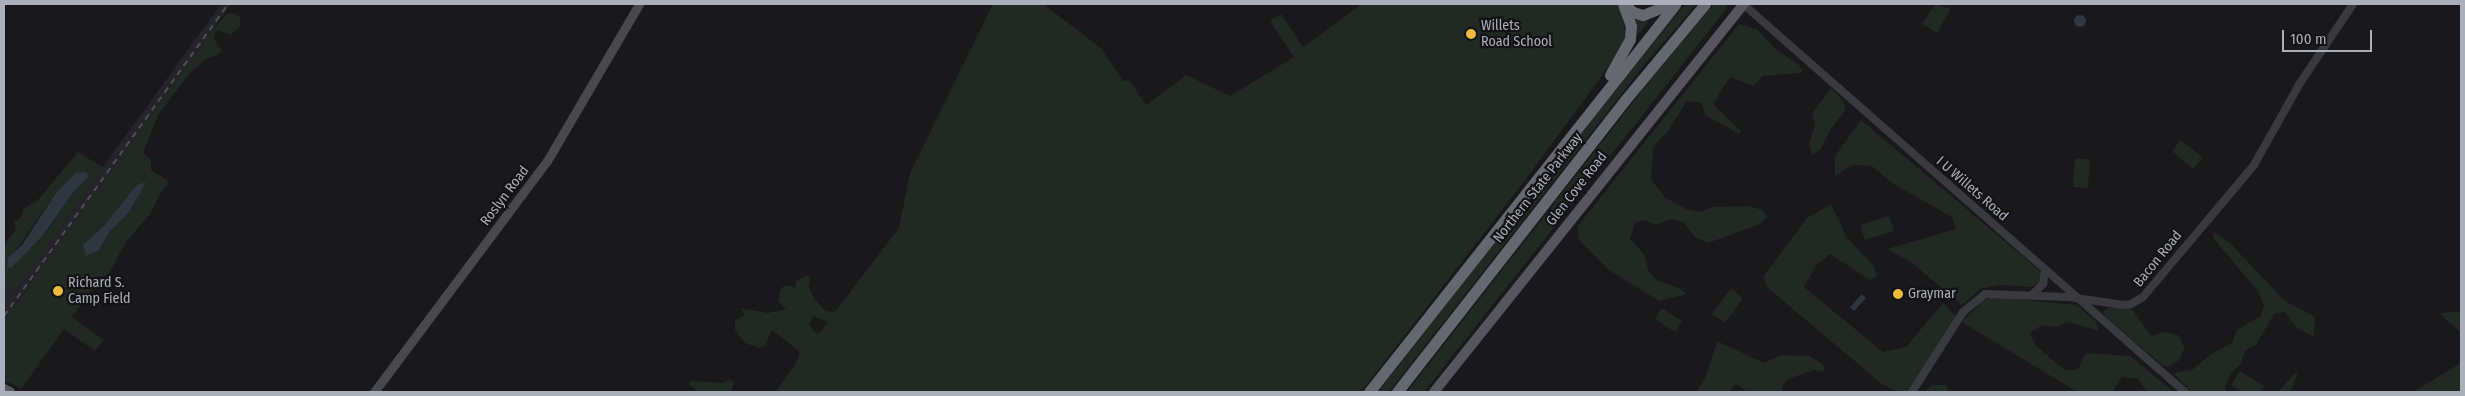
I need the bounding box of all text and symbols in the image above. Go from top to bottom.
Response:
place label: Willets Road School [1481,18,1552,50]
scale bar [2285,20,2375,52]
marker: Willets Road School [1465,28,1477,40]
text: 100 m [2290,30,2327,48]
street label: Northern State Parkway [1490,130,1586,246]
street label: Glen Cove Road [1543,149,1611,229]
street label: I U Willets Road [1933,153,2011,225]
street label: Roslyn Road [477,163,533,229]
street label: Bacon Road [2130,228,2186,290]
place label: Richard S. Camp Field [68,275,131,308]
marker: Richard S. Camp Field [52,285,64,297]
place label: Graymar [1908,286,1956,302]
marker: Graymar [1892,288,1904,300]

